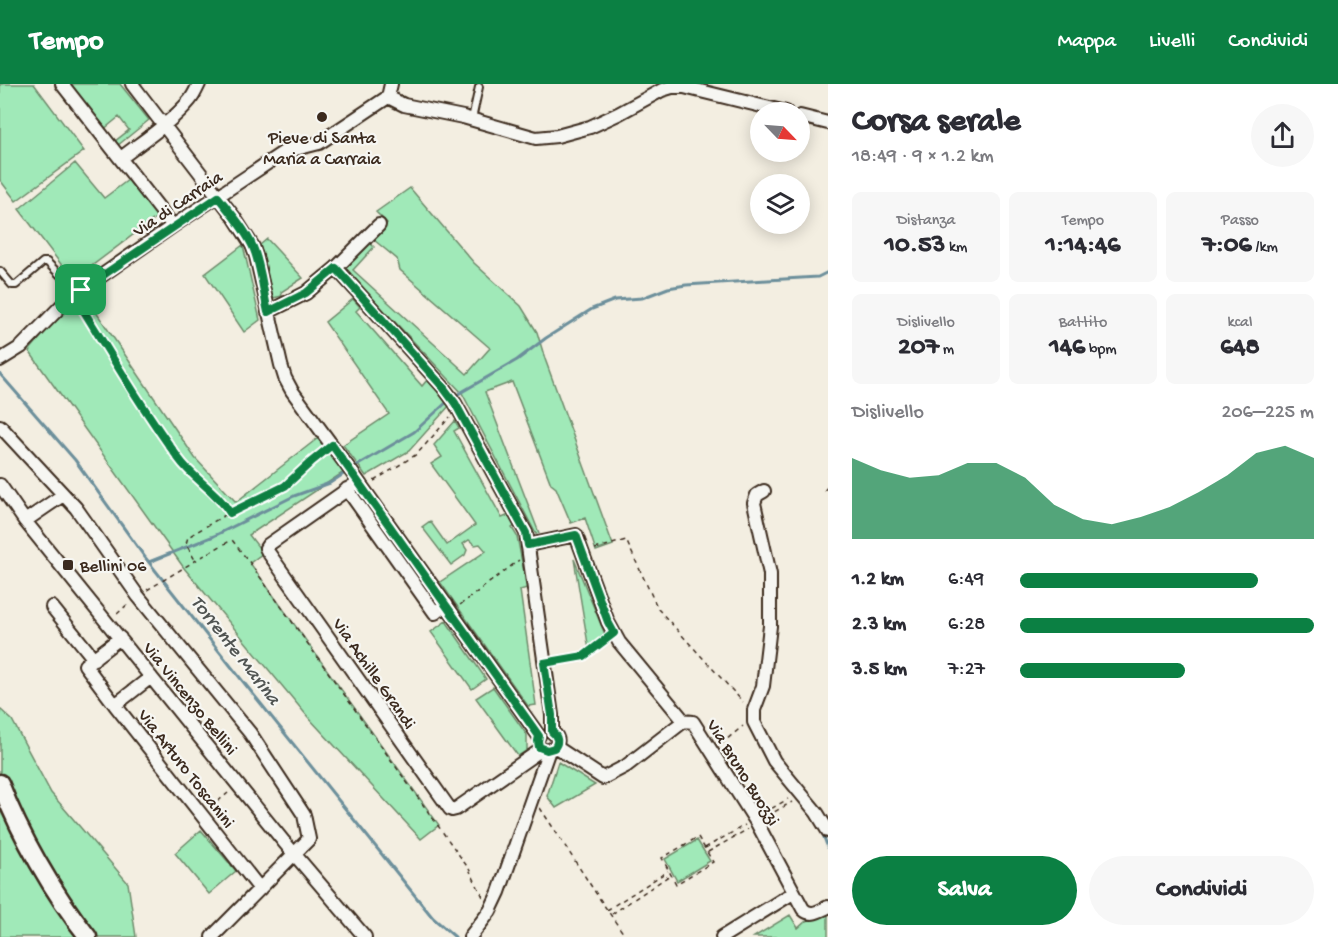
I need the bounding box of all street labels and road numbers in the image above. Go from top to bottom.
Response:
street label: Via di Carraia [129,167,228,243]
street label: Via Achille Grandi [326,614,419,734]
street label: Via Vincenzo Bellini [137,638,241,760]
street label: Via Arturo Toscanini [132,705,238,833]
street label: Via Bruno Buozzi [700,716,783,830]

